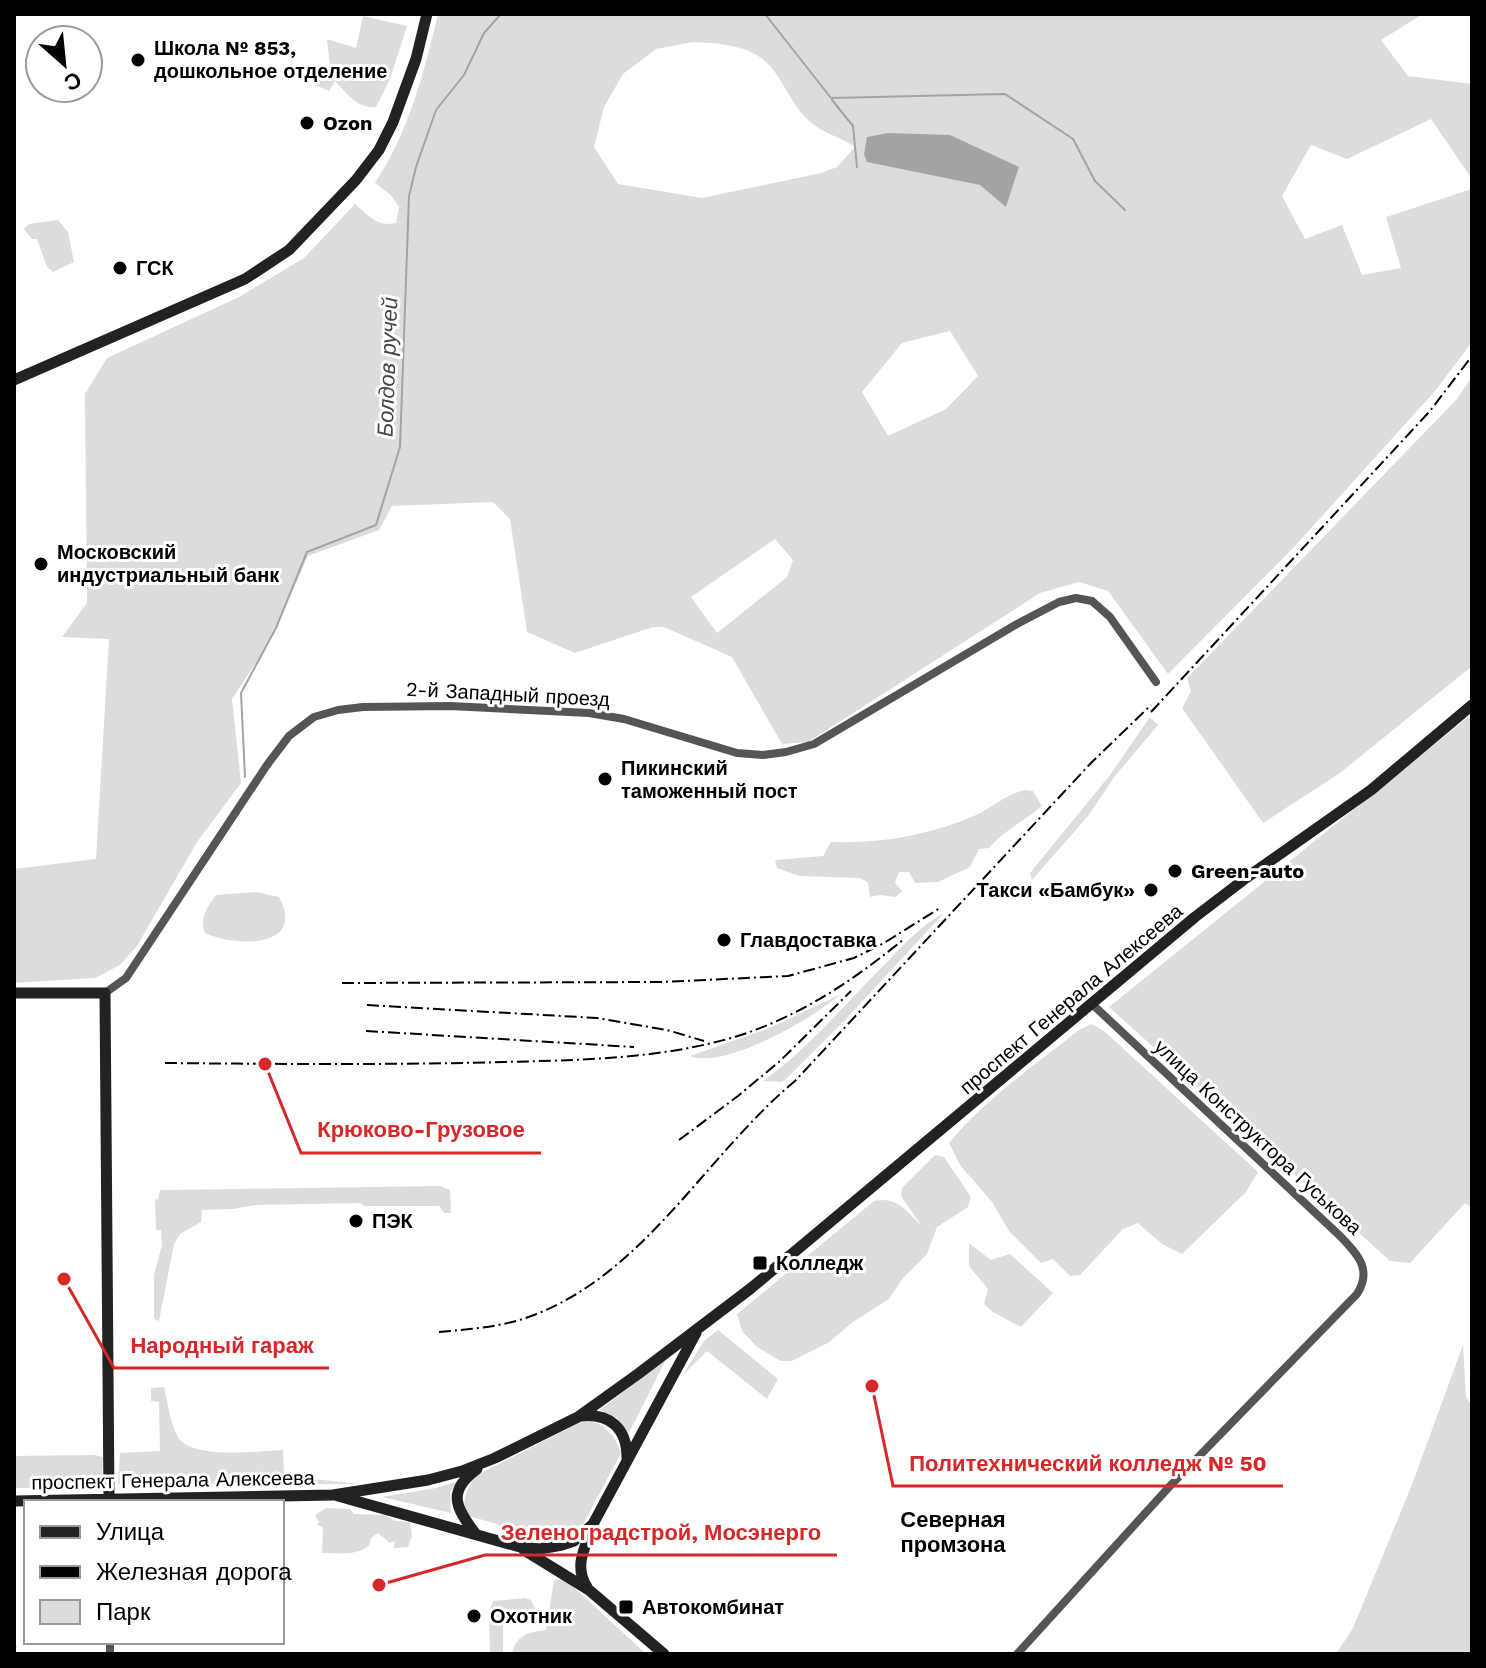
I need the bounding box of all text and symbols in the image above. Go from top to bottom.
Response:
north arrow [24,24,104,104]
place label: Школа № 853, дошкольное отделение [154,36,387,83]
marker: Школа № 853, дошкольное отделение [129,51,147,69]
text: С [60,67,86,96]
place label: Ozon [323,111,372,135]
marker: Ozon [298,114,316,132]
place label: ГСК [136,256,175,280]
marker: ГСК [111,259,129,277]
water label: Болдов ручей [373,297,402,437]
place label: Московский индустриальный банк [57,540,280,587]
marker: Московский индустриальный банк [32,555,50,573]
street label: 2-й Западный проезд [406,677,611,711]
place label: Пикинский таможенный пост [621,756,798,803]
marker: Пикинский таможенный пост [596,770,614,788]
place label: Green-auto [1191,859,1304,883]
marker: Green-auto [1166,862,1184,880]
place label: Такси «Бамбук» [977,878,1135,902]
marker: Такси «Бамбук» [1142,881,1160,899]
street label: проспект Генерала Алексеева [955,898,1188,1099]
place label: Главдоставка [740,928,877,952]
marker: Главдоставка [715,931,733,949]
street label: улица Конструктора Гуськова [1149,1034,1367,1240]
callout: Крюково-Грузовое [301,1107,541,1153]
text: Крюково-Грузовое [317,1117,525,1142]
place label: ПЭК [372,1209,414,1233]
marker: ПЭК [347,1212,365,1230]
place label: Колледж [776,1251,864,1275]
marker: Колледж [751,1254,769,1272]
callout: Народный гараж [114,1322,329,1368]
text: Народный гараж [130,1333,314,1358]
callout: Политехнический колледж № 50 [893,1440,1283,1486]
text: Политехнический колледж № 50 [909,1451,1267,1476]
street label: проспект Генерала Алексеева [31,1466,316,1494]
legend [24,1500,284,1644]
district label: Северная промзона [900,1507,1006,1557]
callout: Зеленоградстрой, Мосэнерго [485,1509,837,1555]
text: Улица [96,1518,165,1546]
text: Зеленоградстрой, Мосэнерго [501,1520,821,1545]
text: Железная дорога [96,1558,292,1586]
place label: Автокомбинат [642,1595,784,1619]
text: Парк [96,1598,151,1626]
marker: Автокомбинат [617,1598,635,1616]
place label: Охотник [490,1604,573,1628]
marker: Охотник [465,1607,483,1625]

